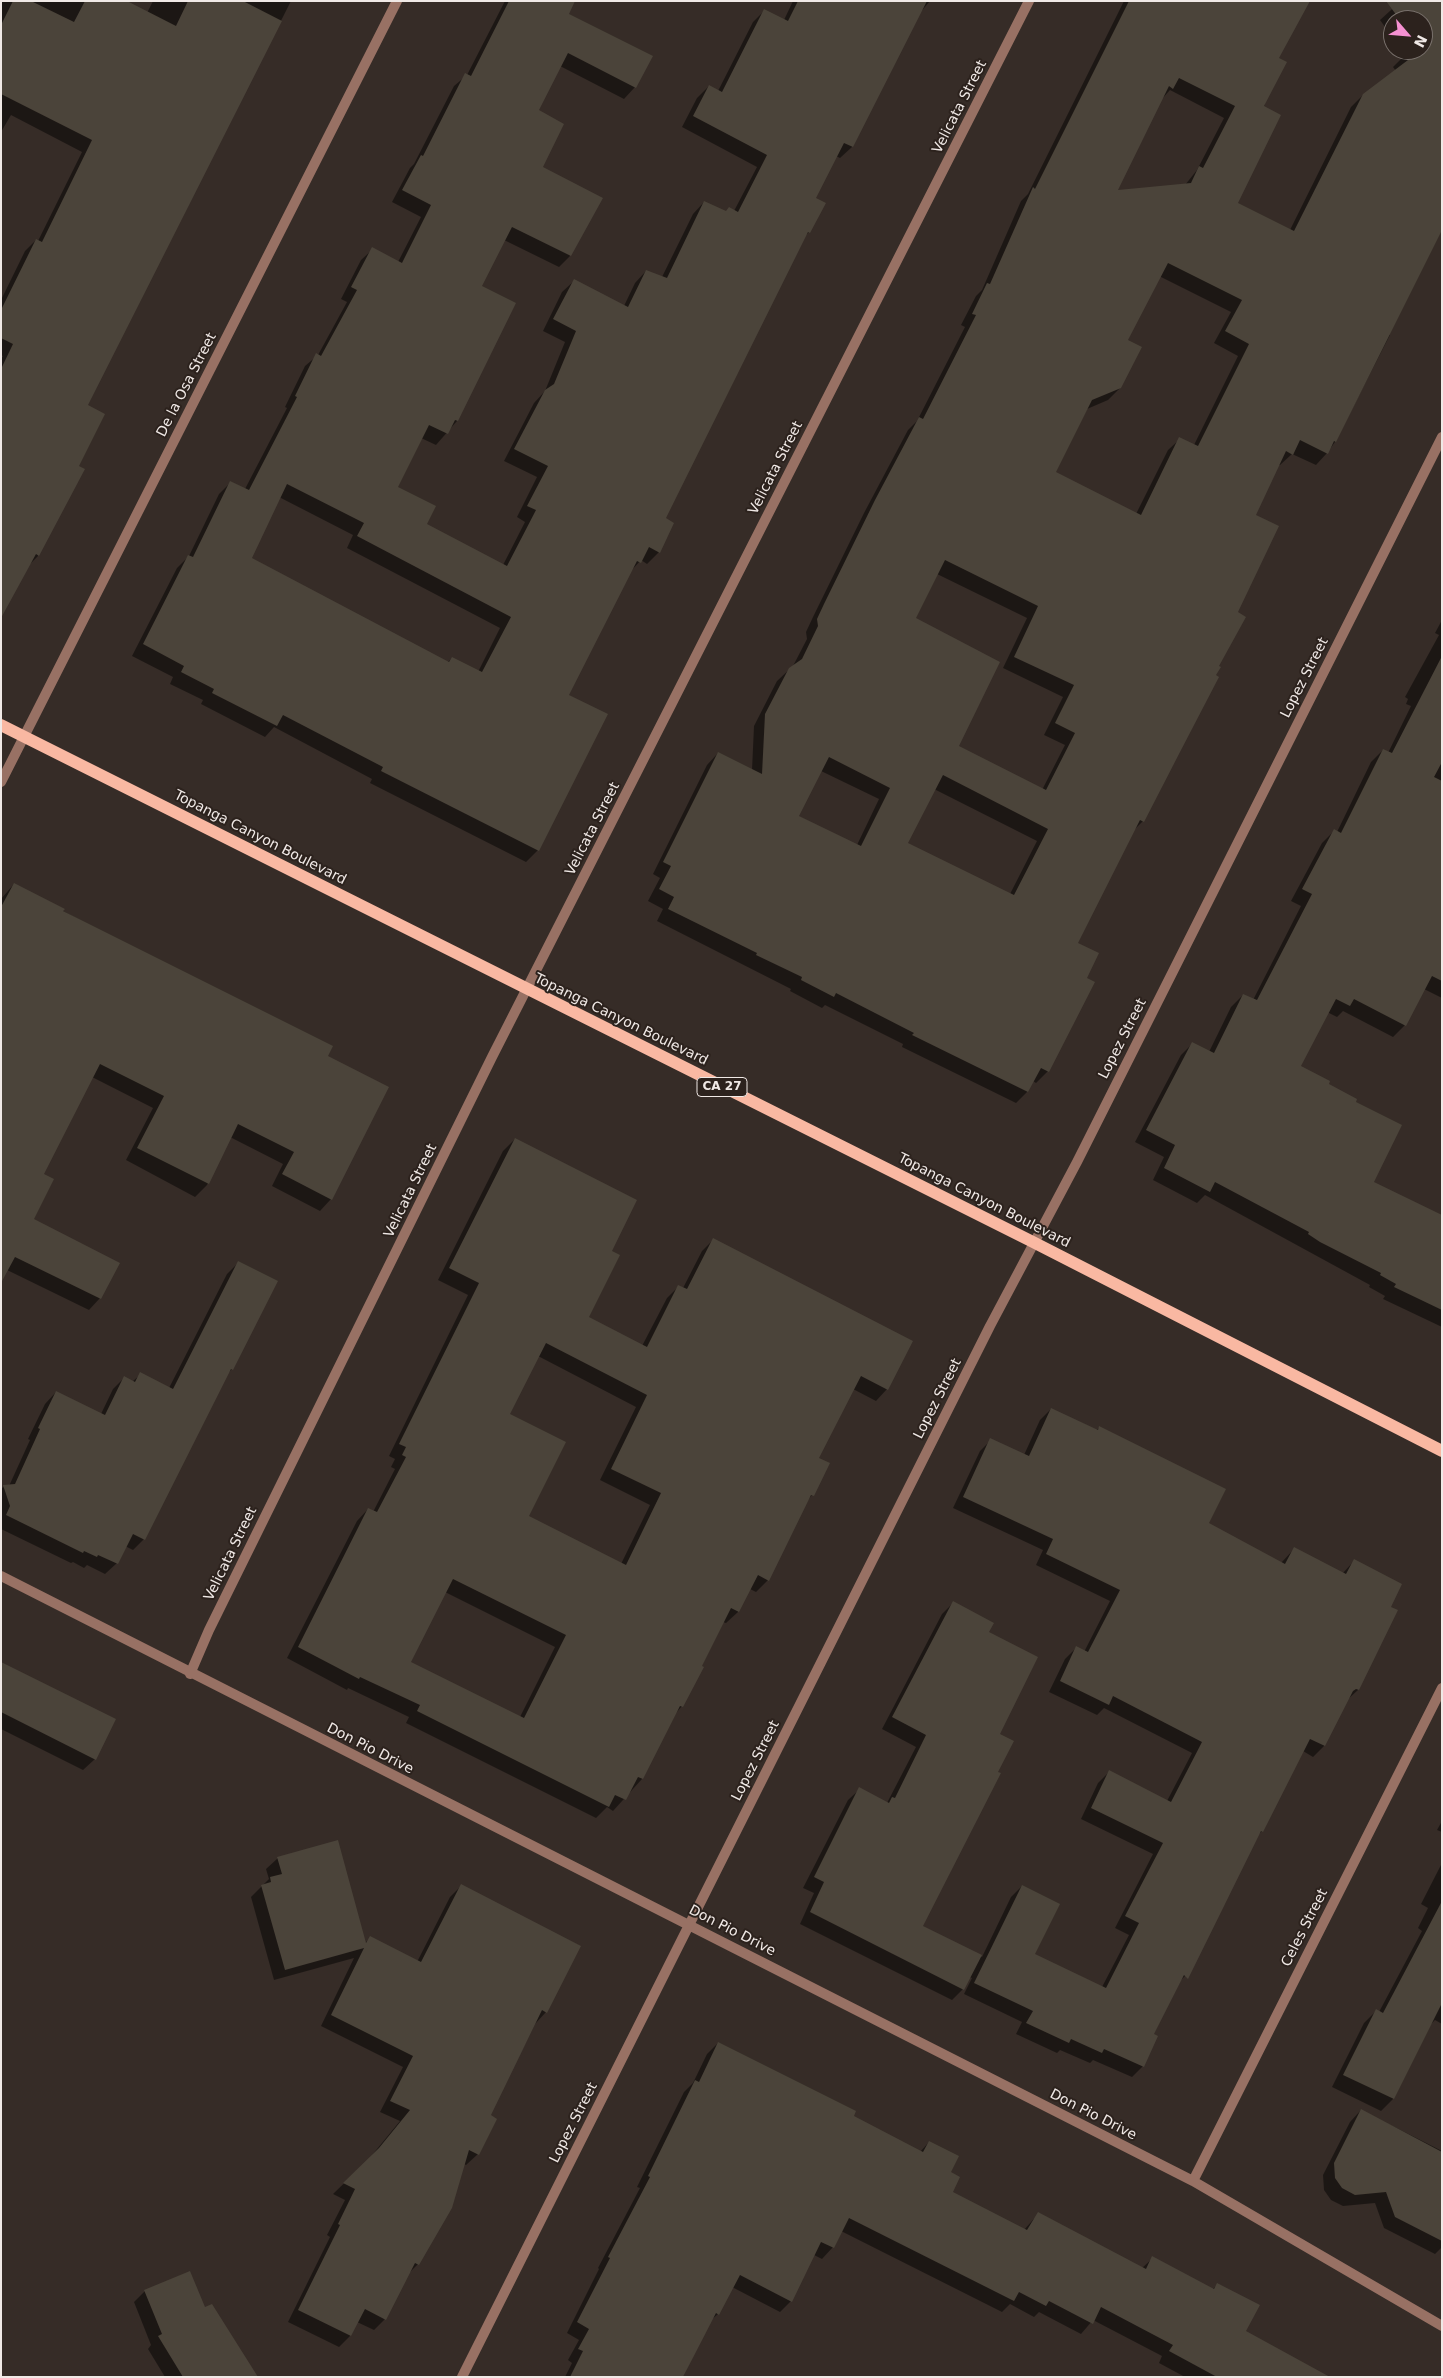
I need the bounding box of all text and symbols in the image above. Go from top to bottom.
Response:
north arrow [1383,10,1433,60]
text: N [1411,33,1430,50]
street label: Velicata Street [929,58,991,156]
street label: De la Osa Street [153,330,221,440]
street label: Velicata Street [745,419,807,517]
street label: Lopez Street [1278,635,1332,721]
street label: Velicata Street [562,780,624,878]
street label: Topanga Canyon Boulevard [171,787,349,889]
street label: Topanga Canyon Boulevard [531,971,711,1069]
street label: Lopez Street [1096,996,1150,1082]
road number: CA 27 [697,1078,747,1096]
street label: Velicata Street [381,1141,441,1241]
street label: Topanga Canyon Boulevard [895,1150,1073,1252]
street label: Lopez Street [911,1356,965,1442]
street label: Velicata Street [201,1504,261,1604]
street label: Lopez Street [729,1718,783,1804]
street label: Don Pio Drive [324,1720,416,1778]
street label: Celes Street [1278,1886,1332,1970]
street label: Don Pio Drive [686,1902,778,1960]
street label: Lopez Street [547,2080,601,2166]
street label: Don Pio Drive [1047,2086,1139,2144]

